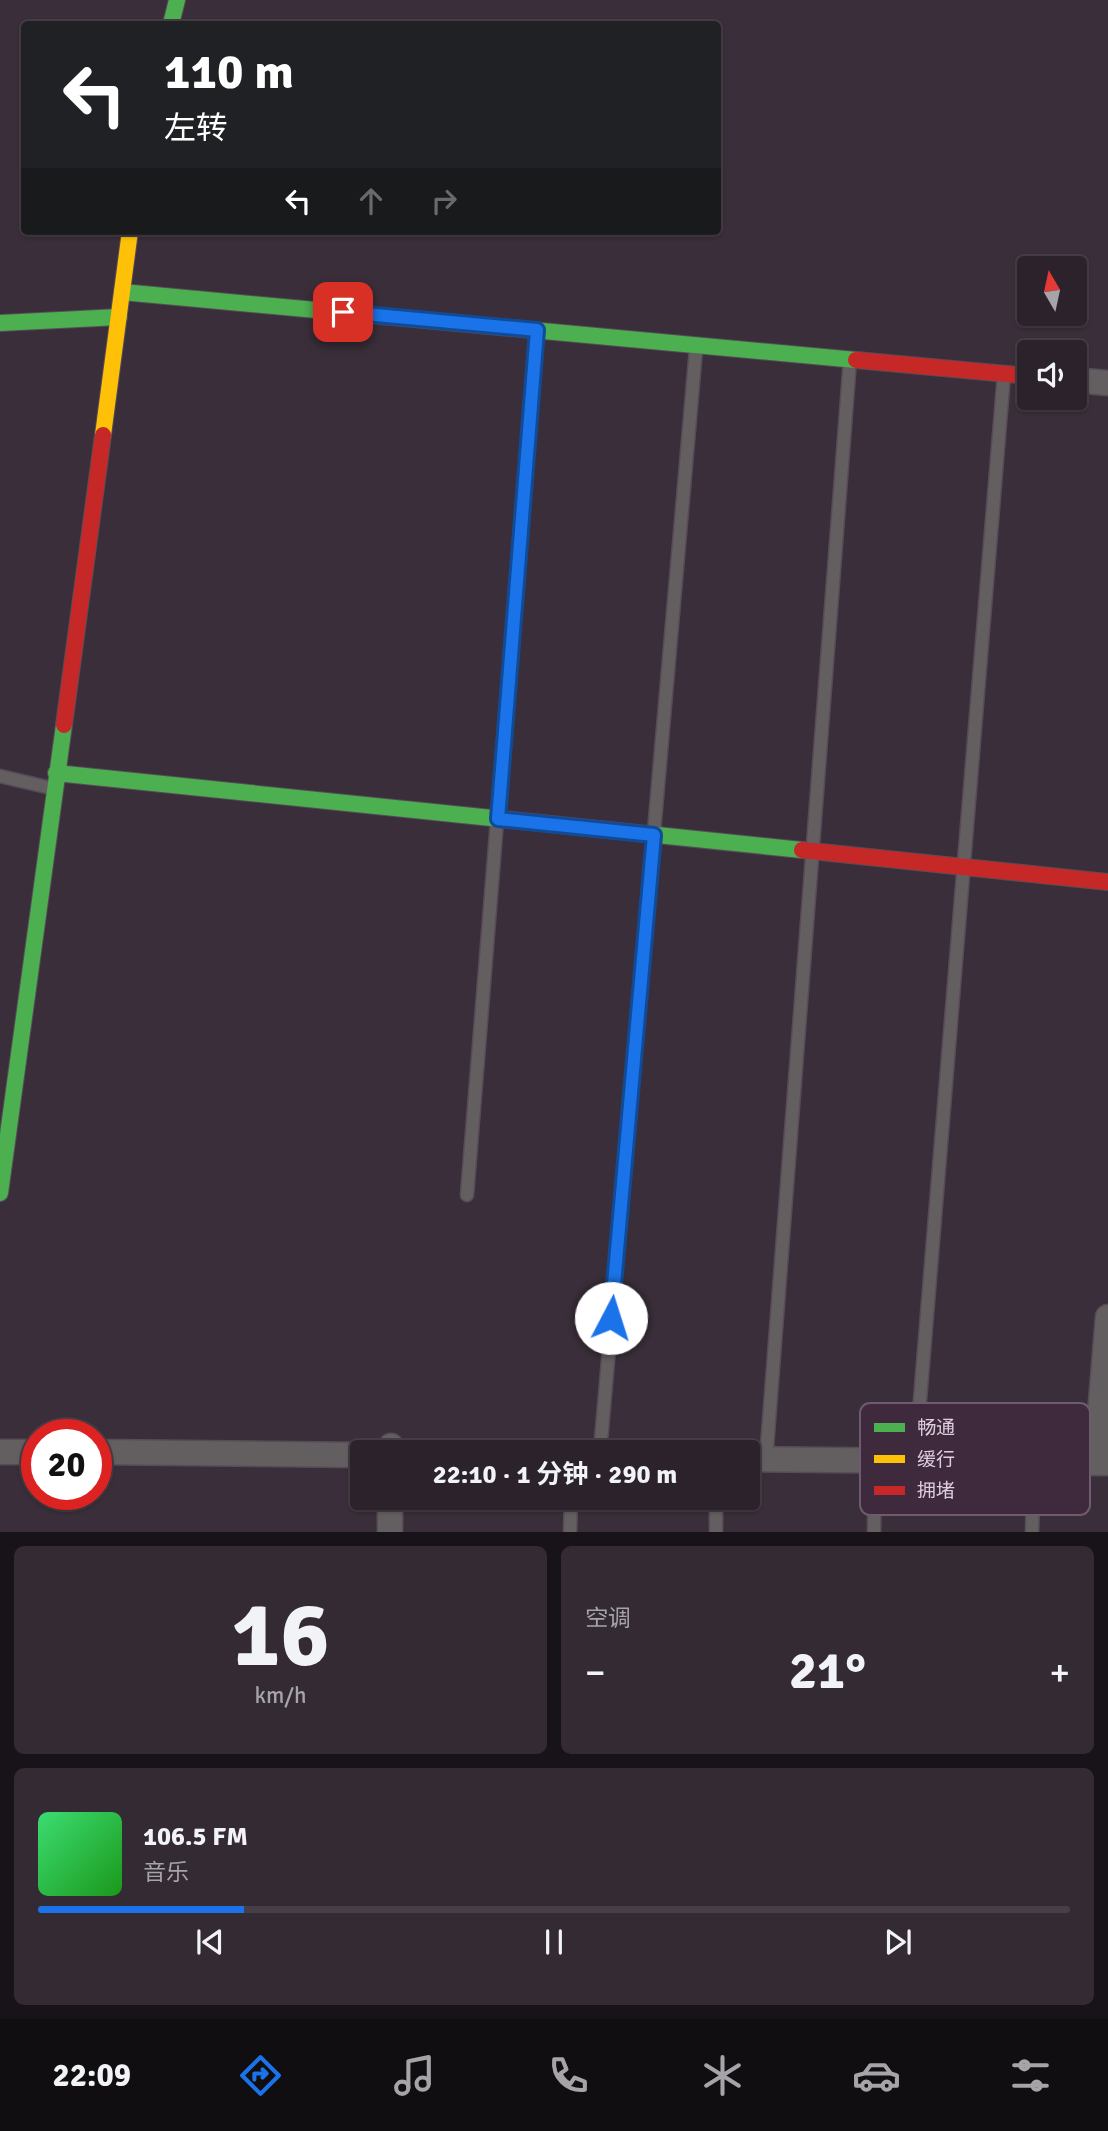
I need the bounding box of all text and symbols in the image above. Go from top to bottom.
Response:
text: 110 m [164,42,294,102]
icon: left [49,49,140,140]
text: 左转 [164,109,228,148]
icon: left [279,182,317,220]
icon: ahead [352,182,390,220]
icon: right [425,182,463,220]
north arrow [1017,256,1087,326]
map controls [1017,256,1087,410]
pin [313,282,373,342]
icon: arrive [324,293,362,331]
button: sound [1017,340,1087,410]
position arrow [574,1281,648,1355]
legend [860,1403,1090,1515]
text: 畅通 [917,1416,955,1440]
speed limit sign: 20 [21,1419,112,1510]
text: 缓行 [917,1448,955,1472]
text: 22:10 · 1 分钟 · 290 m [433,1459,677,1491]
text: 拥堵 [917,1479,955,1503]
text: 16 [231,1579,330,1692]
text: 空调 [585,1604,631,1633]
text: 21° [789,1639,866,1703]
text: − [585,1649,606,1696]
text: + [1049,1649,1070,1696]
text: km/h [254,1681,307,1710]
text: 106.5 FM [143,1821,248,1853]
text: 音乐 [143,1858,189,1887]
icon: previous [191,1923,229,1961]
icon: pause [535,1923,573,1961]
icon: next [879,1923,917,1961]
icon: directions [236,2051,285,2100]
icon: music [390,2051,439,2100]
icon: phone [544,2051,593,2100]
icon: climate [698,2051,747,2100]
icon: car [852,2051,901,2100]
icon: filters [1006,2051,1055,2100]
text: 22:09 [53,2056,131,2095]

